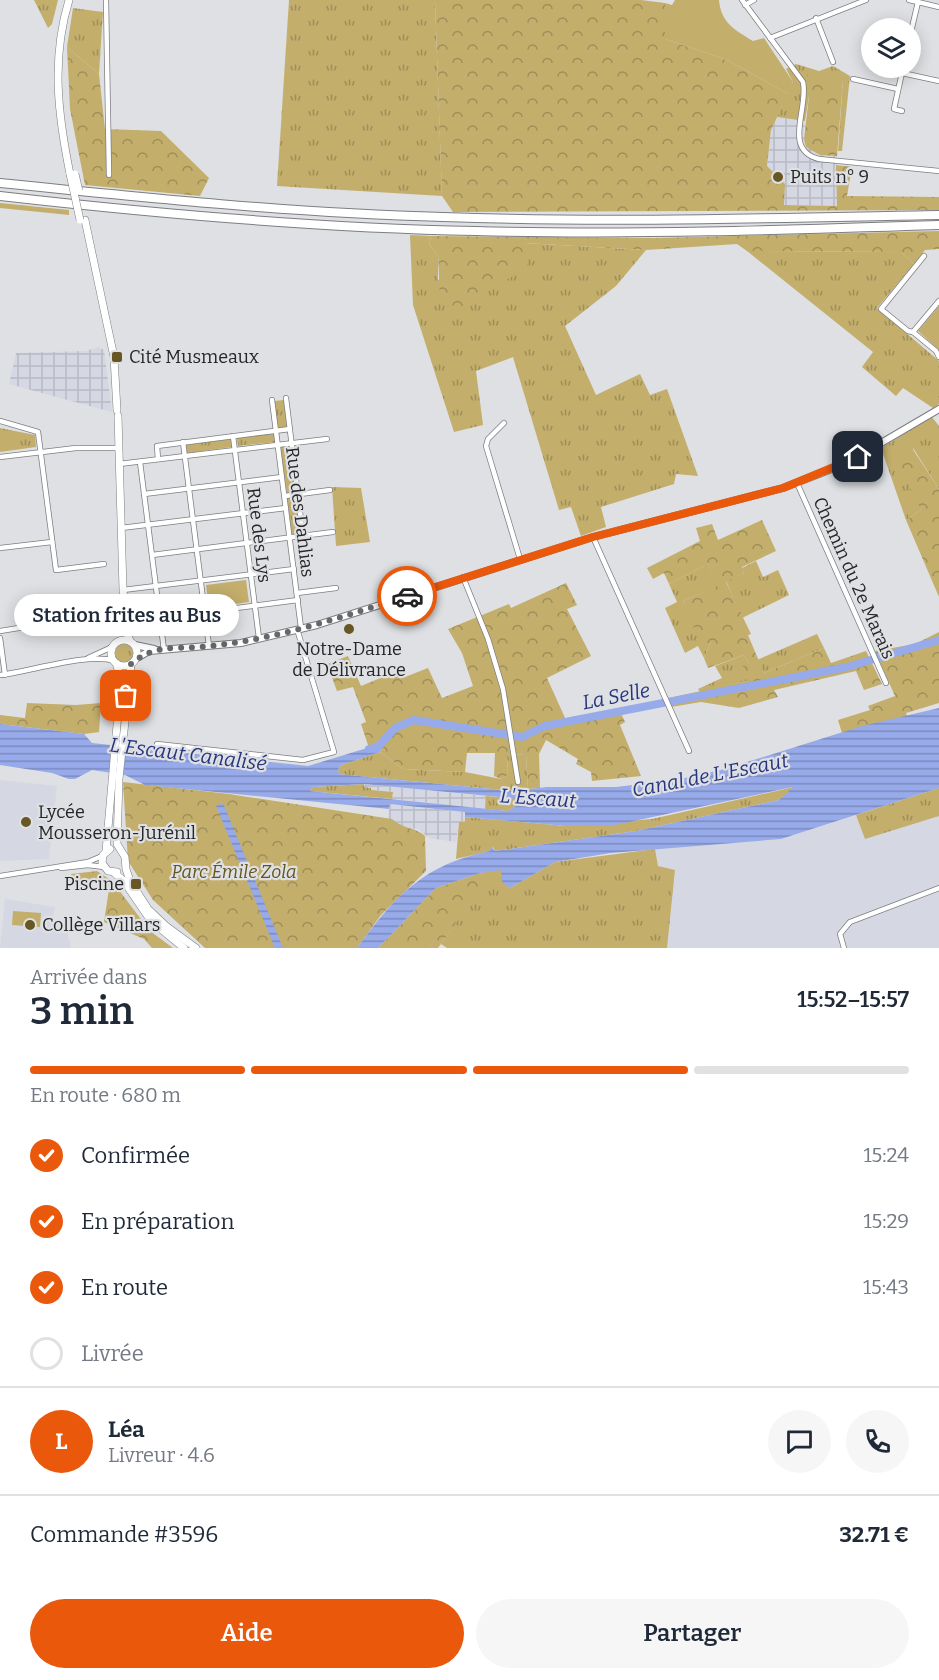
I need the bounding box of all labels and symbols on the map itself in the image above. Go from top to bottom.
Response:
place label: Puits n° 9 [790,166,869,188]
marker: Puits n° 9 [771,170,785,184]
place label: Cité Musmeaux [129,346,259,368]
marker: Cité Musmeaux [110,350,124,364]
pin [832,431,883,482]
street label: Rue des Dahlias [281,446,319,578]
street label: Rue des Lys [242,486,276,584]
street label: Chemin du 2e Marais [808,494,900,662]
courier [377,566,437,626]
callout: Station frites au Bus [14,594,238,636]
marker: Notre-Dame de Délivrance [342,622,356,636]
place label: Notre-Dame de Délivrance [292,638,406,681]
pin [100,670,151,721]
water label: La Selle [580,678,652,714]
water label: L'Escaut Canalisé [108,732,268,776]
water label: Canal de L'Escaut [630,748,791,802]
water label: L'Escaut [499,783,578,813]
place label: Lycée Mousseron-Jurénil [38,801,196,844]
marker: Lycée Mousseron-Jurénil [19,815,33,829]
park label: Parc Émile Zola [171,860,297,883]
place label: Piscine [64,873,124,895]
marker: Piscine [129,877,143,891]
place label: Collège Villars [42,914,160,936]
marker: Collège Villars [23,918,37,932]

